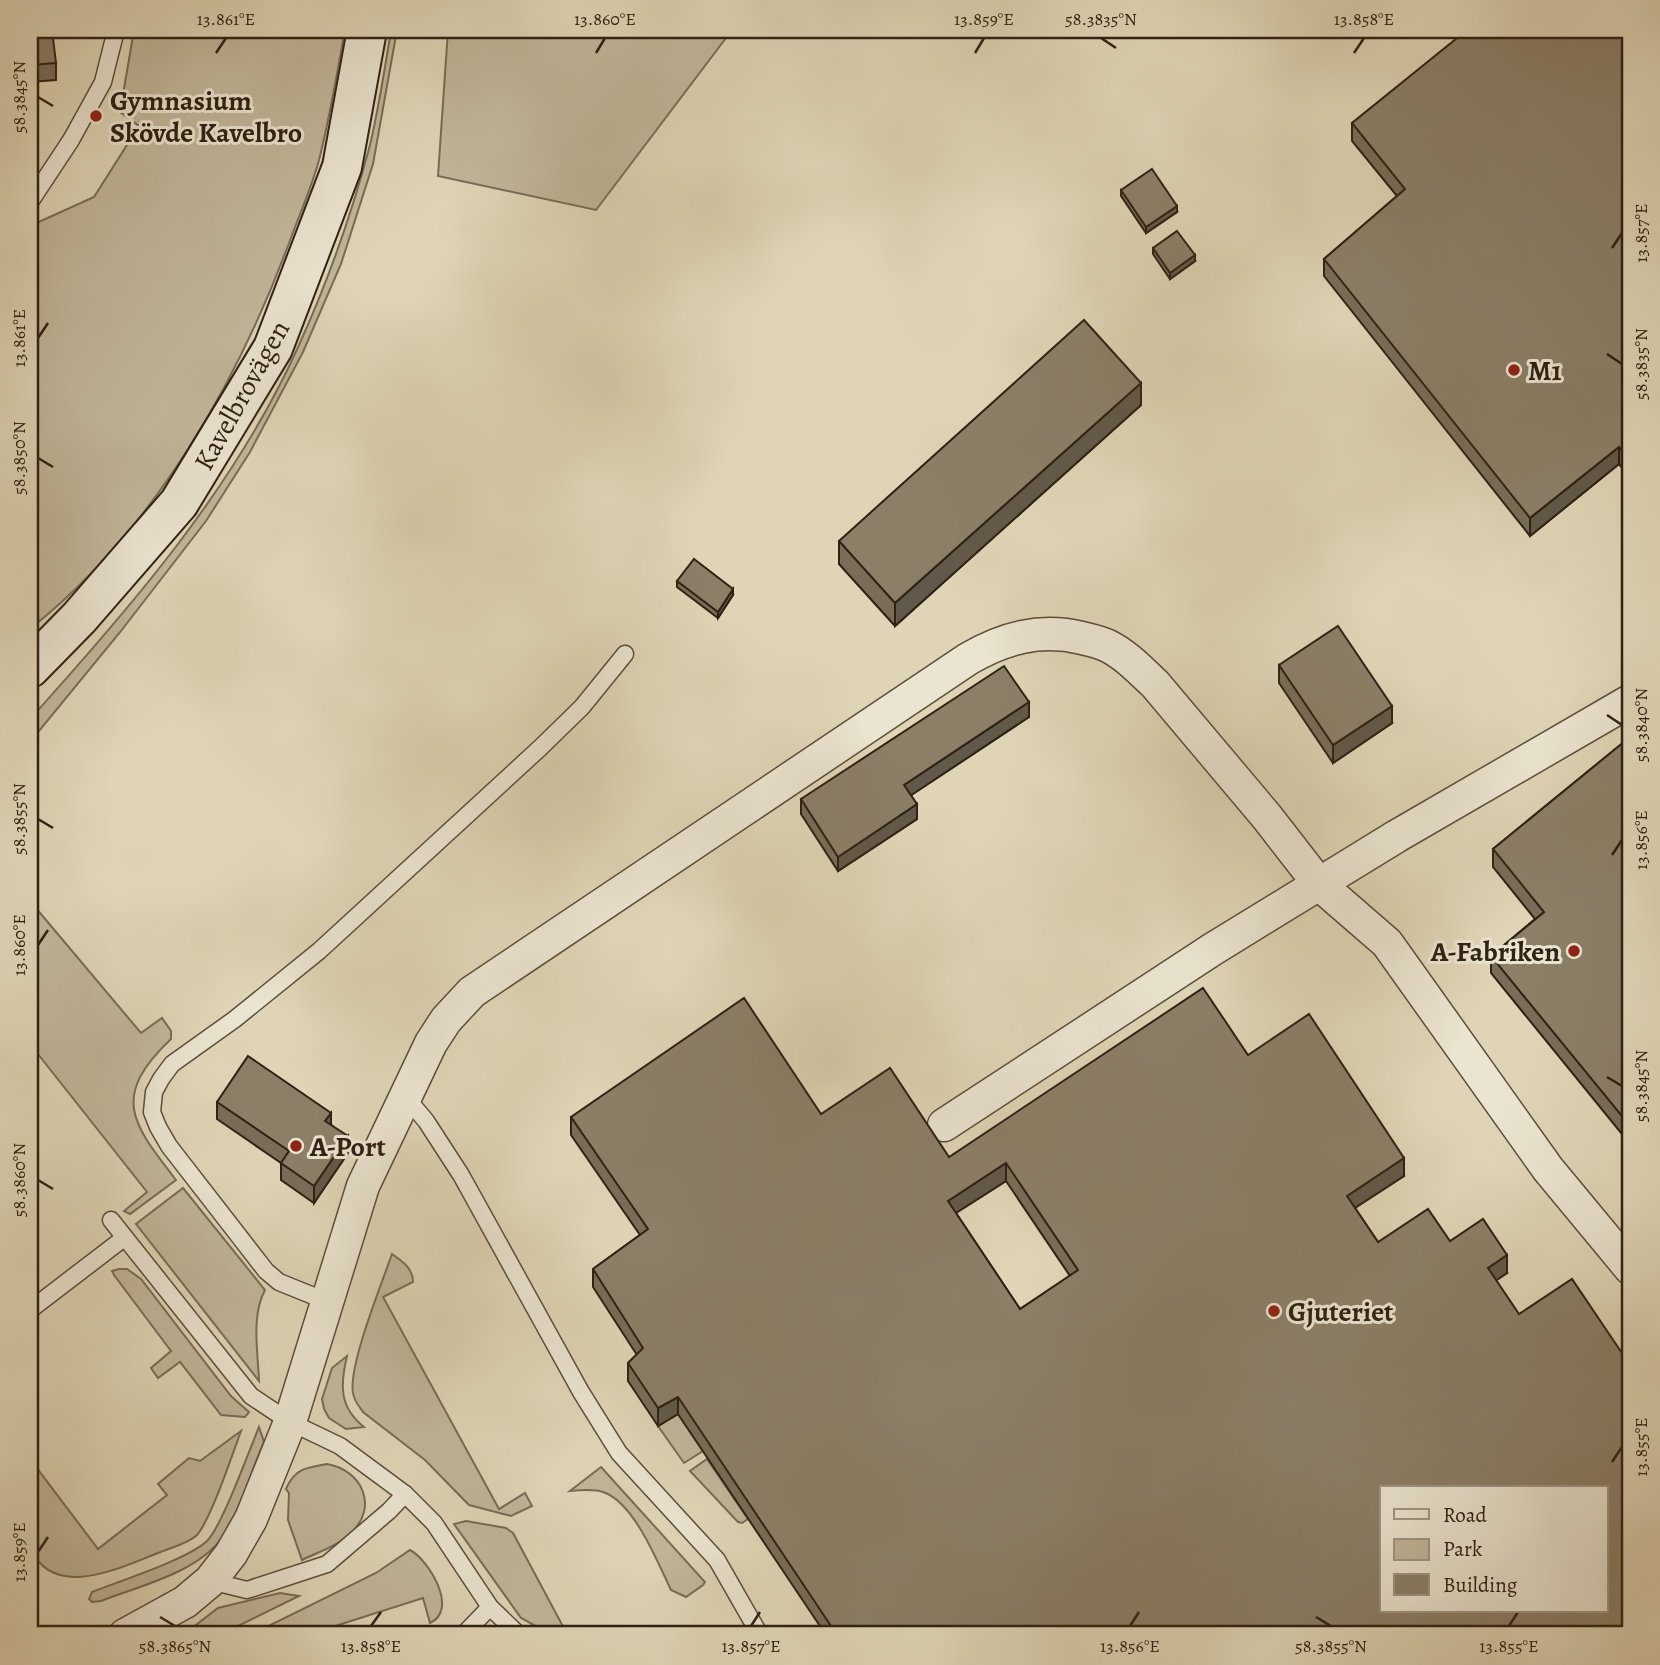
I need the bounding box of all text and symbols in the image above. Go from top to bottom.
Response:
text: 13.861°E [197,7,255,31]
text: 13.860°E [574,7,636,31]
text: 13.859°E [954,7,1014,31]
text: 58.3835°N [1065,7,1137,31]
text: 13.858°E [1334,7,1394,31]
text: 58.3845°N [7,61,31,133]
place label: Gymnasium Skövde Kavelbro [110,82,302,152]
marker: Gymnasium Skövde Kavelbro [88,108,104,124]
text: 13.857°E [1629,203,1653,263]
text: 13.861°E [7,309,31,367]
street label: Kavelbrovägen [185,314,299,477]
text: 58.3835°N [1629,328,1653,400]
place label: M1 [1528,352,1562,390]
marker: M1 [1506,362,1522,378]
text: 58.3850°N [7,421,31,495]
text: 58.3840°N [1629,688,1653,762]
text: 58.3855°N [7,783,31,855]
text: 13.856°E [1629,810,1653,870]
text: 13.860°E [7,914,31,976]
place label: A-Fabriken [1430,933,1560,971]
marker: A-Fabriken [1566,943,1582,959]
text: 58.3845°N [1629,1050,1653,1122]
place label: A-Port [309,1128,386,1166]
marker: A-Port [288,1138,304,1154]
text: 58.3860°N [7,1143,31,1217]
place label: Gjuteriet [1288,1293,1393,1331]
marker: Gjuteriet [1266,1303,1282,1319]
text: 13.855°E [1629,1417,1653,1477]
legend [1380,1486,1608,1612]
text: Road [1443,1501,1487,1529]
text: 13.859°E [7,1522,31,1582]
text: Park [1443,1535,1483,1563]
text: Building [1443,1571,1518,1599]
text: 58.3865°N [139,1634,211,1658]
text: 13.858°E [341,1634,401,1658]
text: 13.857°E [721,1634,781,1658]
text: 13.856°E [1100,1634,1160,1658]
text: 58.3855°N [1295,1634,1367,1658]
text: 13.855°E [1479,1634,1539,1658]

